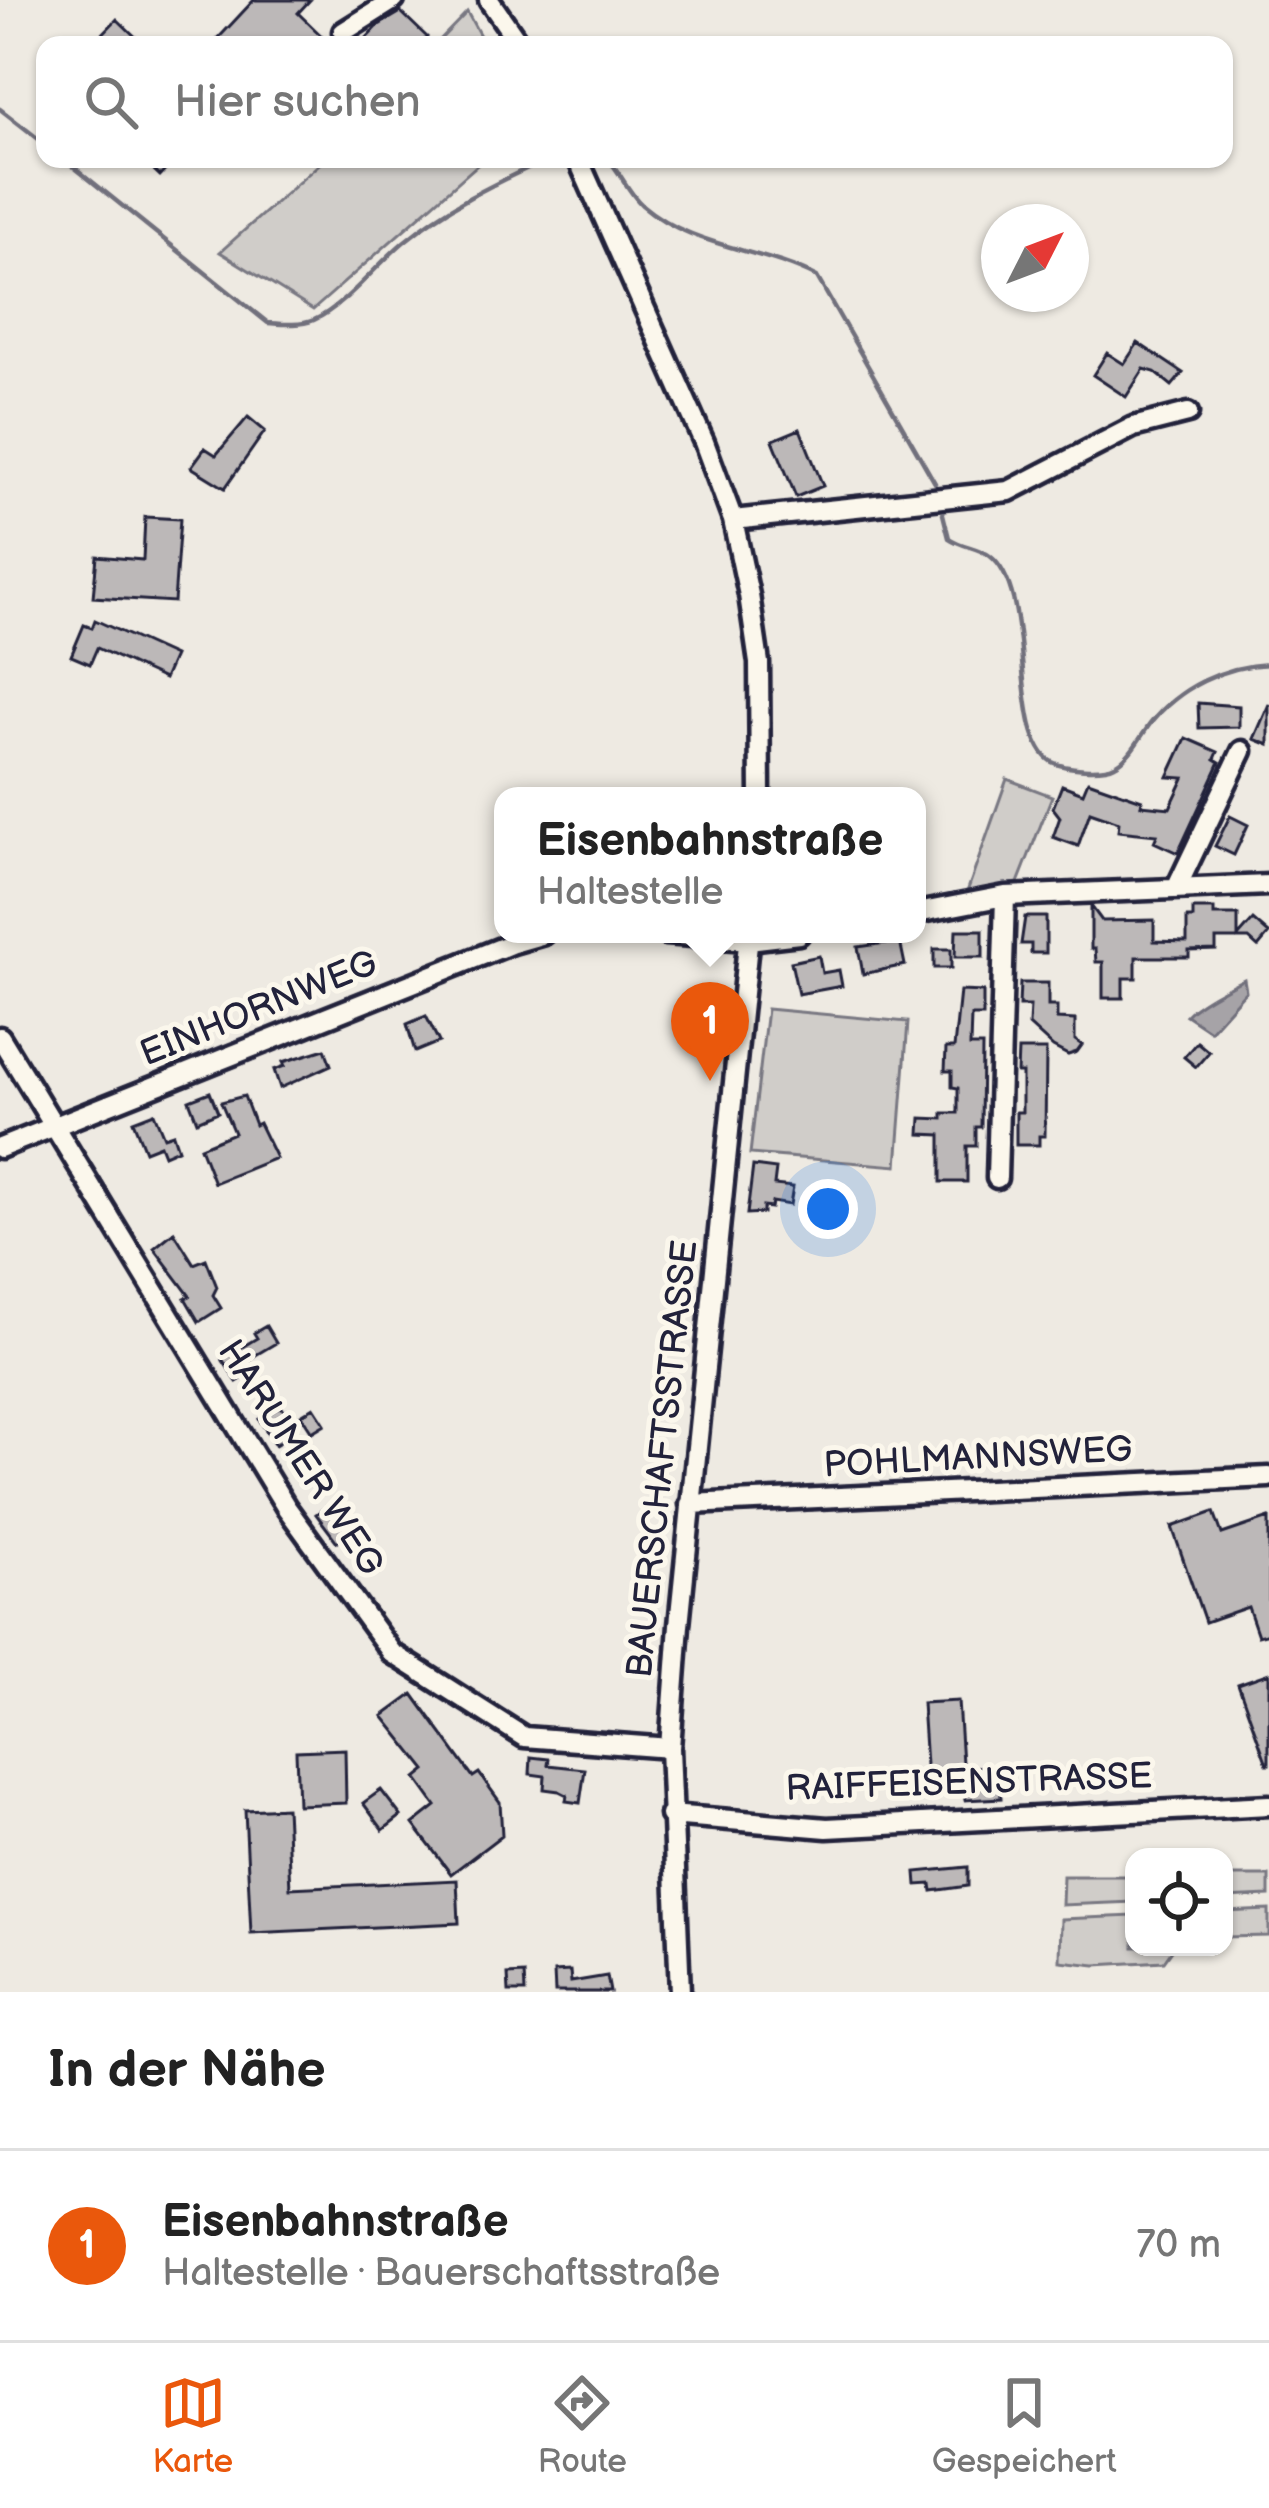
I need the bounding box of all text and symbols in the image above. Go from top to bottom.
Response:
search box [36,36,1233,168]
icon: search [78,69,144,135]
text: Hier suchen [174,75,421,130]
north arrow [981,204,1089,312]
popup [494,787,926,943]
text: Eisenbahnstraße [537,814,883,869]
text: Haltestelle [537,869,723,916]
street label: EINHORNWEG [134,942,384,1076]
pin: 1 [671,982,749,1081]
your location [798,1179,858,1239]
street label: BAUERSCHAFTSSTRASSE [619,1238,707,1680]
street label: HARUMER WEG [208,1332,392,1584]
street label: POHLMANNSWEG [823,1428,1133,1488]
street label: RAIFFEISENSTRASSE [785,1755,1153,1811]
map controls [1125,1848,1233,1956]
button: locate [1125,1848,1233,1956]
text: In der Nähe [48,2040,326,2101]
text: Eisenbahnstraße [162,2195,509,2250]
text: 1 [79,2222,95,2269]
text: 70 m [1136,2222,1221,2269]
text: Haltestelle · Bauerschaftsstraße [162,2250,720,2297]
tab: Karte [152,2370,233,2482]
tab: Route [538,2370,627,2482]
tab: Gespeichert [932,2370,1117,2482]

